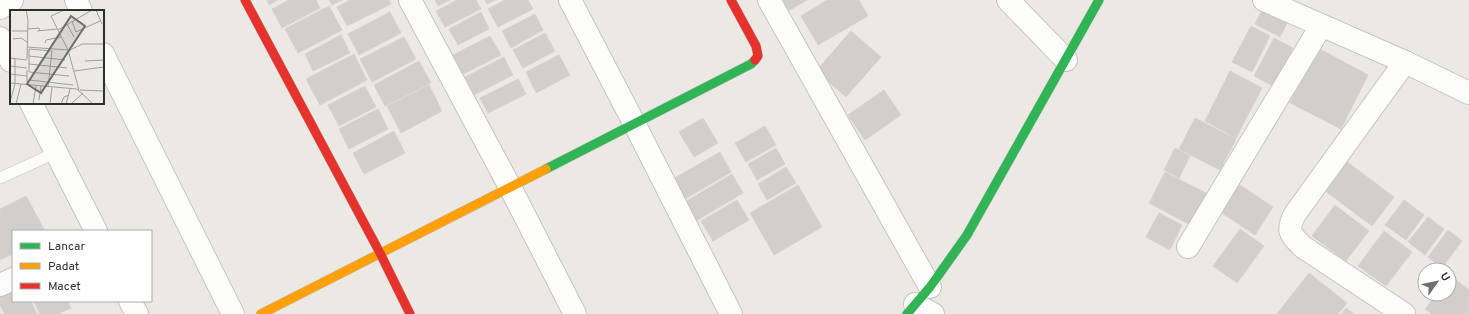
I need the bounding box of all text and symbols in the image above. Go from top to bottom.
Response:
inset map [10,10,104,104]
legend [12,230,152,302]
text: Lancar [48,239,85,255]
text: Padat [48,259,79,275]
north arrow [1417,262,1457,302]
text: U [1437,270,1453,284]
text: Macet [48,279,81,295]

